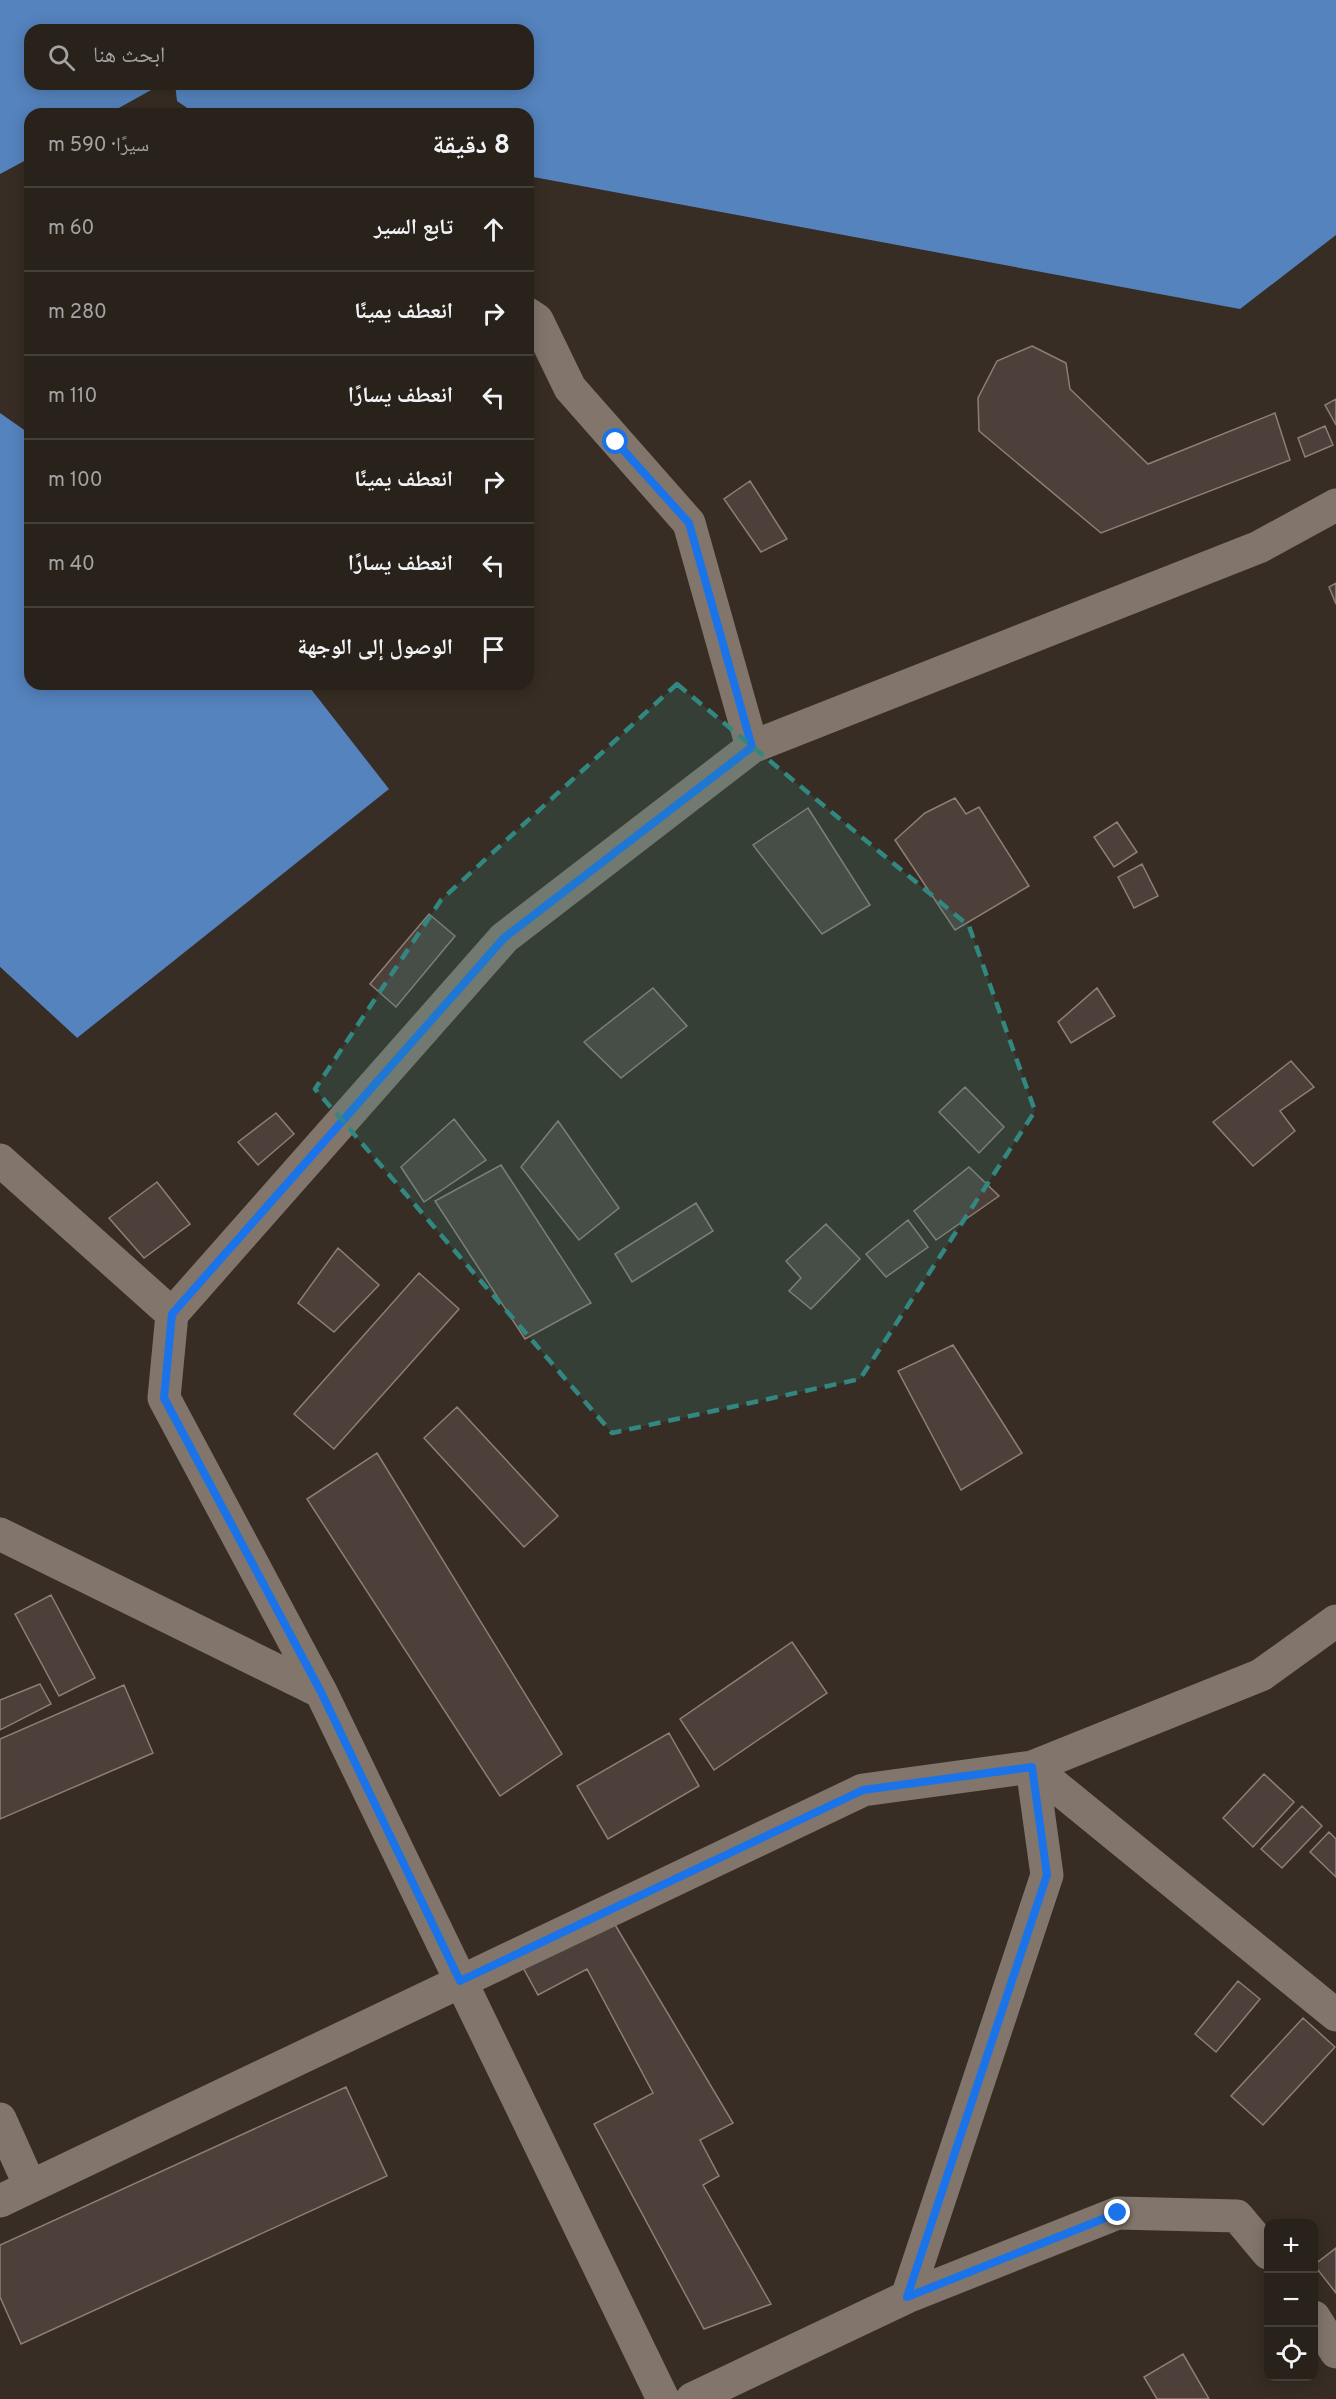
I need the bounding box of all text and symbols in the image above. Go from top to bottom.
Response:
search box [24,24,534,90]
icon: search [45,41,78,74]
text: ابحث هنا [93,43,165,70]
text: 8 دقيقة [433,130,510,163]
text: سيرًا · 590 m [48,133,149,159]
icon: ahead [477,213,510,246]
text: تابع السير [374,215,453,242]
text: 60 m [48,216,94,242]
icon: right [477,297,510,330]
text: انعطف يمينًا [354,299,453,326]
text: 280 m [48,300,107,326]
icon: left [477,381,510,414]
text: انعطف يسارًا [348,383,453,410]
text: 110 m [48,384,97,410]
route start [602,428,628,454]
icon: right [477,465,510,498]
text: انعطف يمينًا [354,467,453,494]
text: 100 m [48,468,103,494]
icon: left [477,549,510,582]
text: انعطف يسارًا [348,551,453,578]
text: 40 m [48,552,95,578]
icon: arrive [477,633,510,666]
text: الوصول إلى الوجهة [297,635,453,662]
route end [1104,2199,1130,2225]
map controls [1264,2219,1318,2381]
button: + [1264,2219,1318,2273]
button: − [1264,2273,1318,2327]
button: locate [1264,2327,1318,2381]

